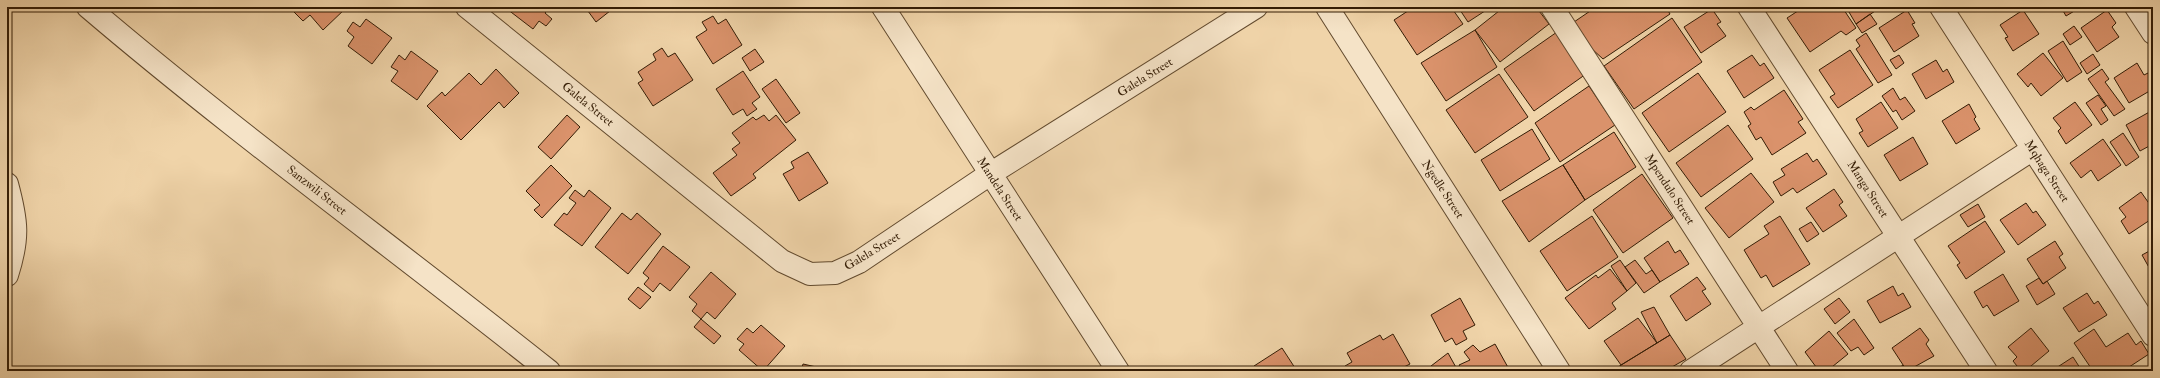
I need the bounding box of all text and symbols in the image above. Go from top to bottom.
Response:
street label: Galela Street [1115,54,1176,100]
street label: Galela Street [559,79,617,130]
street label: Mqhaga Street [2021,137,2072,205]
street label: Mpendulo Street [1641,151,1698,227]
street label: Mandela Street [973,155,1026,224]
street label: Ngedle Street [1418,157,1467,221]
street label: Manga Street [1844,158,1892,221]
street label: Sanzwili Street [284,162,350,218]
street label: Galela Street [842,229,903,274]

